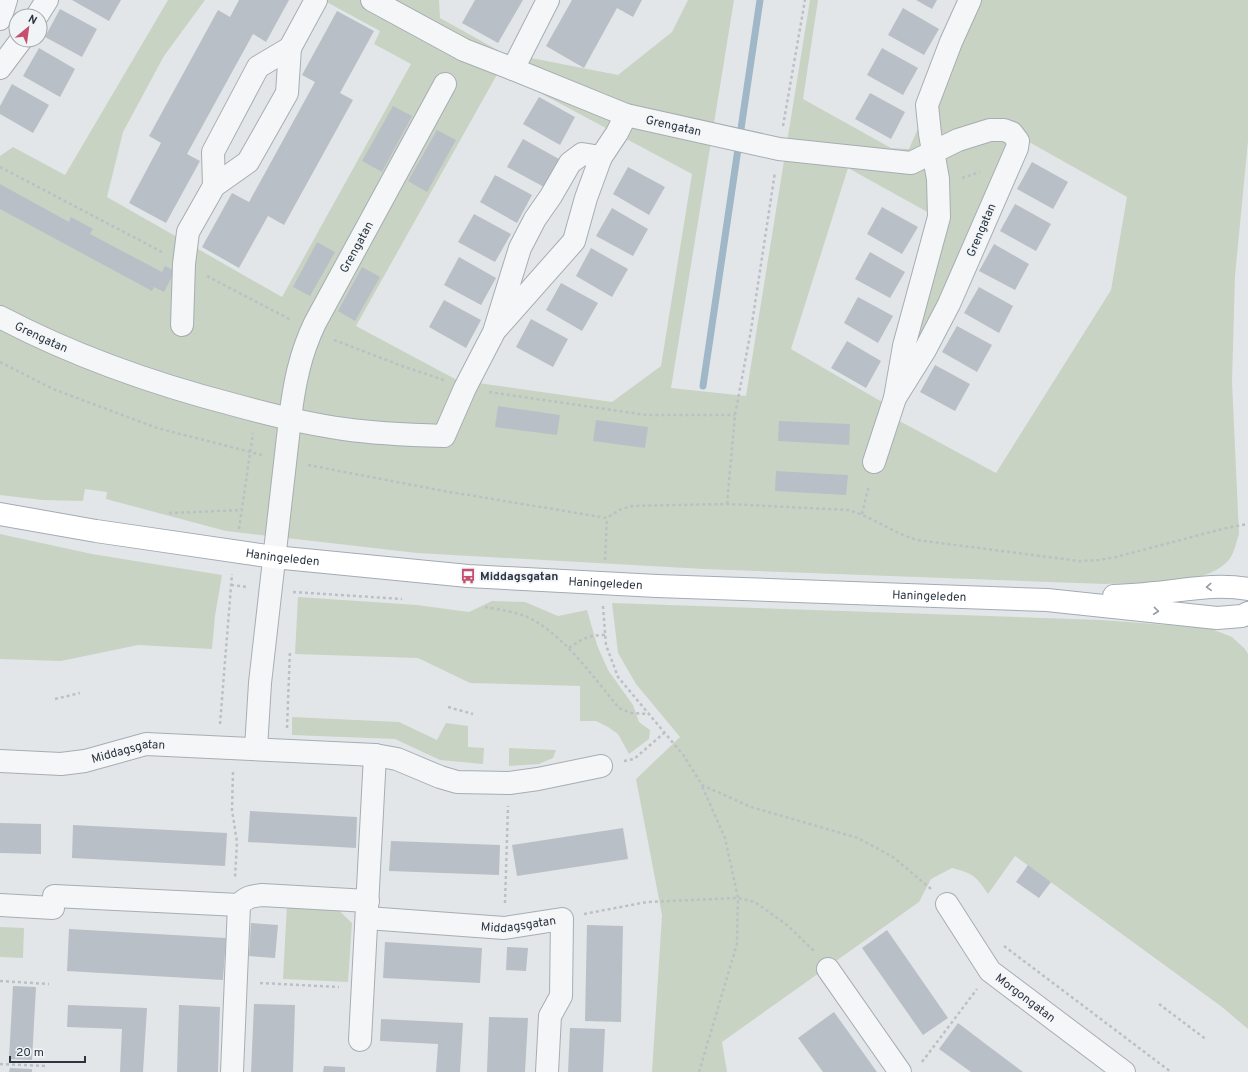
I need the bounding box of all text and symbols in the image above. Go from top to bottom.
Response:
north arrow [8,8,48,48]
text: N [26,12,39,28]
street label: Grengatan [644,113,703,141]
street label: Grengatan [963,201,1000,260]
street label: Grengatan [337,219,378,276]
street label: Grengatan [12,319,70,357]
street label: Haningeleden [244,546,320,570]
bus stop icon: Middagsgatan [459,567,477,585]
place label: Middagsgatan [480,569,558,585]
street label: Haningeleden [568,574,643,594]
one-way arrow [1206,583,1212,592]
street label: Haningeleden [892,587,967,606]
one-way arrow [1152,606,1159,615]
street label: Middagsgatan [90,737,166,768]
street label: Middagsgatan [480,913,557,937]
street label: Morgongatan [991,971,1058,1026]
scale bar [10,1038,85,1064]
text: 20 m [16,1045,44,1061]

